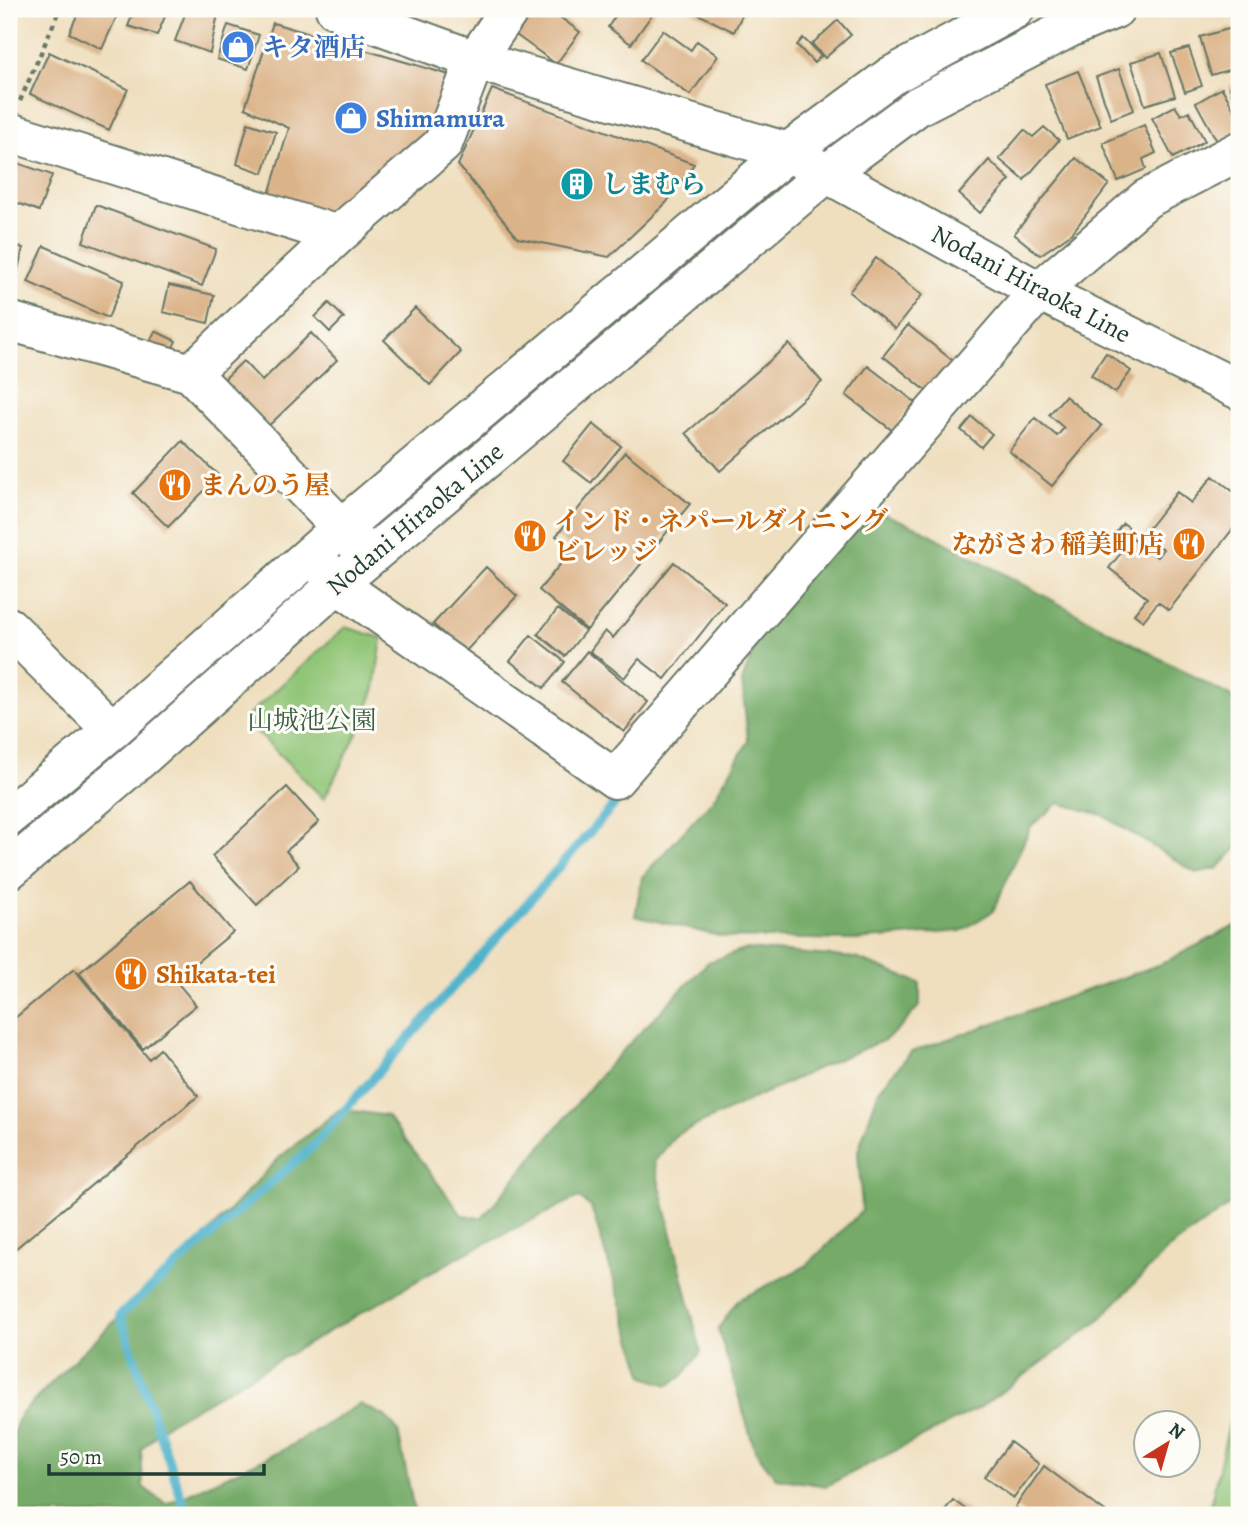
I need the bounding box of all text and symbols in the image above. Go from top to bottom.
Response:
shop icon: キタ酒店 [219,28,257,66]
place label: キタ酒店 [262,30,366,65]
shop icon: Shimamura [332,99,370,137]
place label: Shimamura [376,101,505,136]
building icon: しまむら [558,165,596,203]
place label: しまむら [602,167,706,202]
street label: Nodani Hiraoka Line [925,217,1137,351]
street label: Nodani Hiraoka Line [319,434,511,604]
restaurant icon: まんのう屋 [156,466,194,504]
place label: まんのう屋 [200,468,330,503]
place label: インド・ネパールダイニング ビレッジ [554,504,888,569]
restaurant icon: インド・ネパールダイニング ビレッジ [511,517,549,555]
restaurant icon: ながさわ 稲美町店 [1170,525,1208,563]
place label: ながさわ 稲美町店 [951,527,1164,562]
park label: 山城池公園 [247,703,377,738]
restaurant icon: Shikata-tei [112,955,150,993]
place label: Shikata-tei [156,957,276,992]
north arrow [1132,1408,1202,1478]
text: N [1163,1417,1190,1446]
scale bar [49,1433,264,1477]
text: 50 m [60,1443,102,1471]

